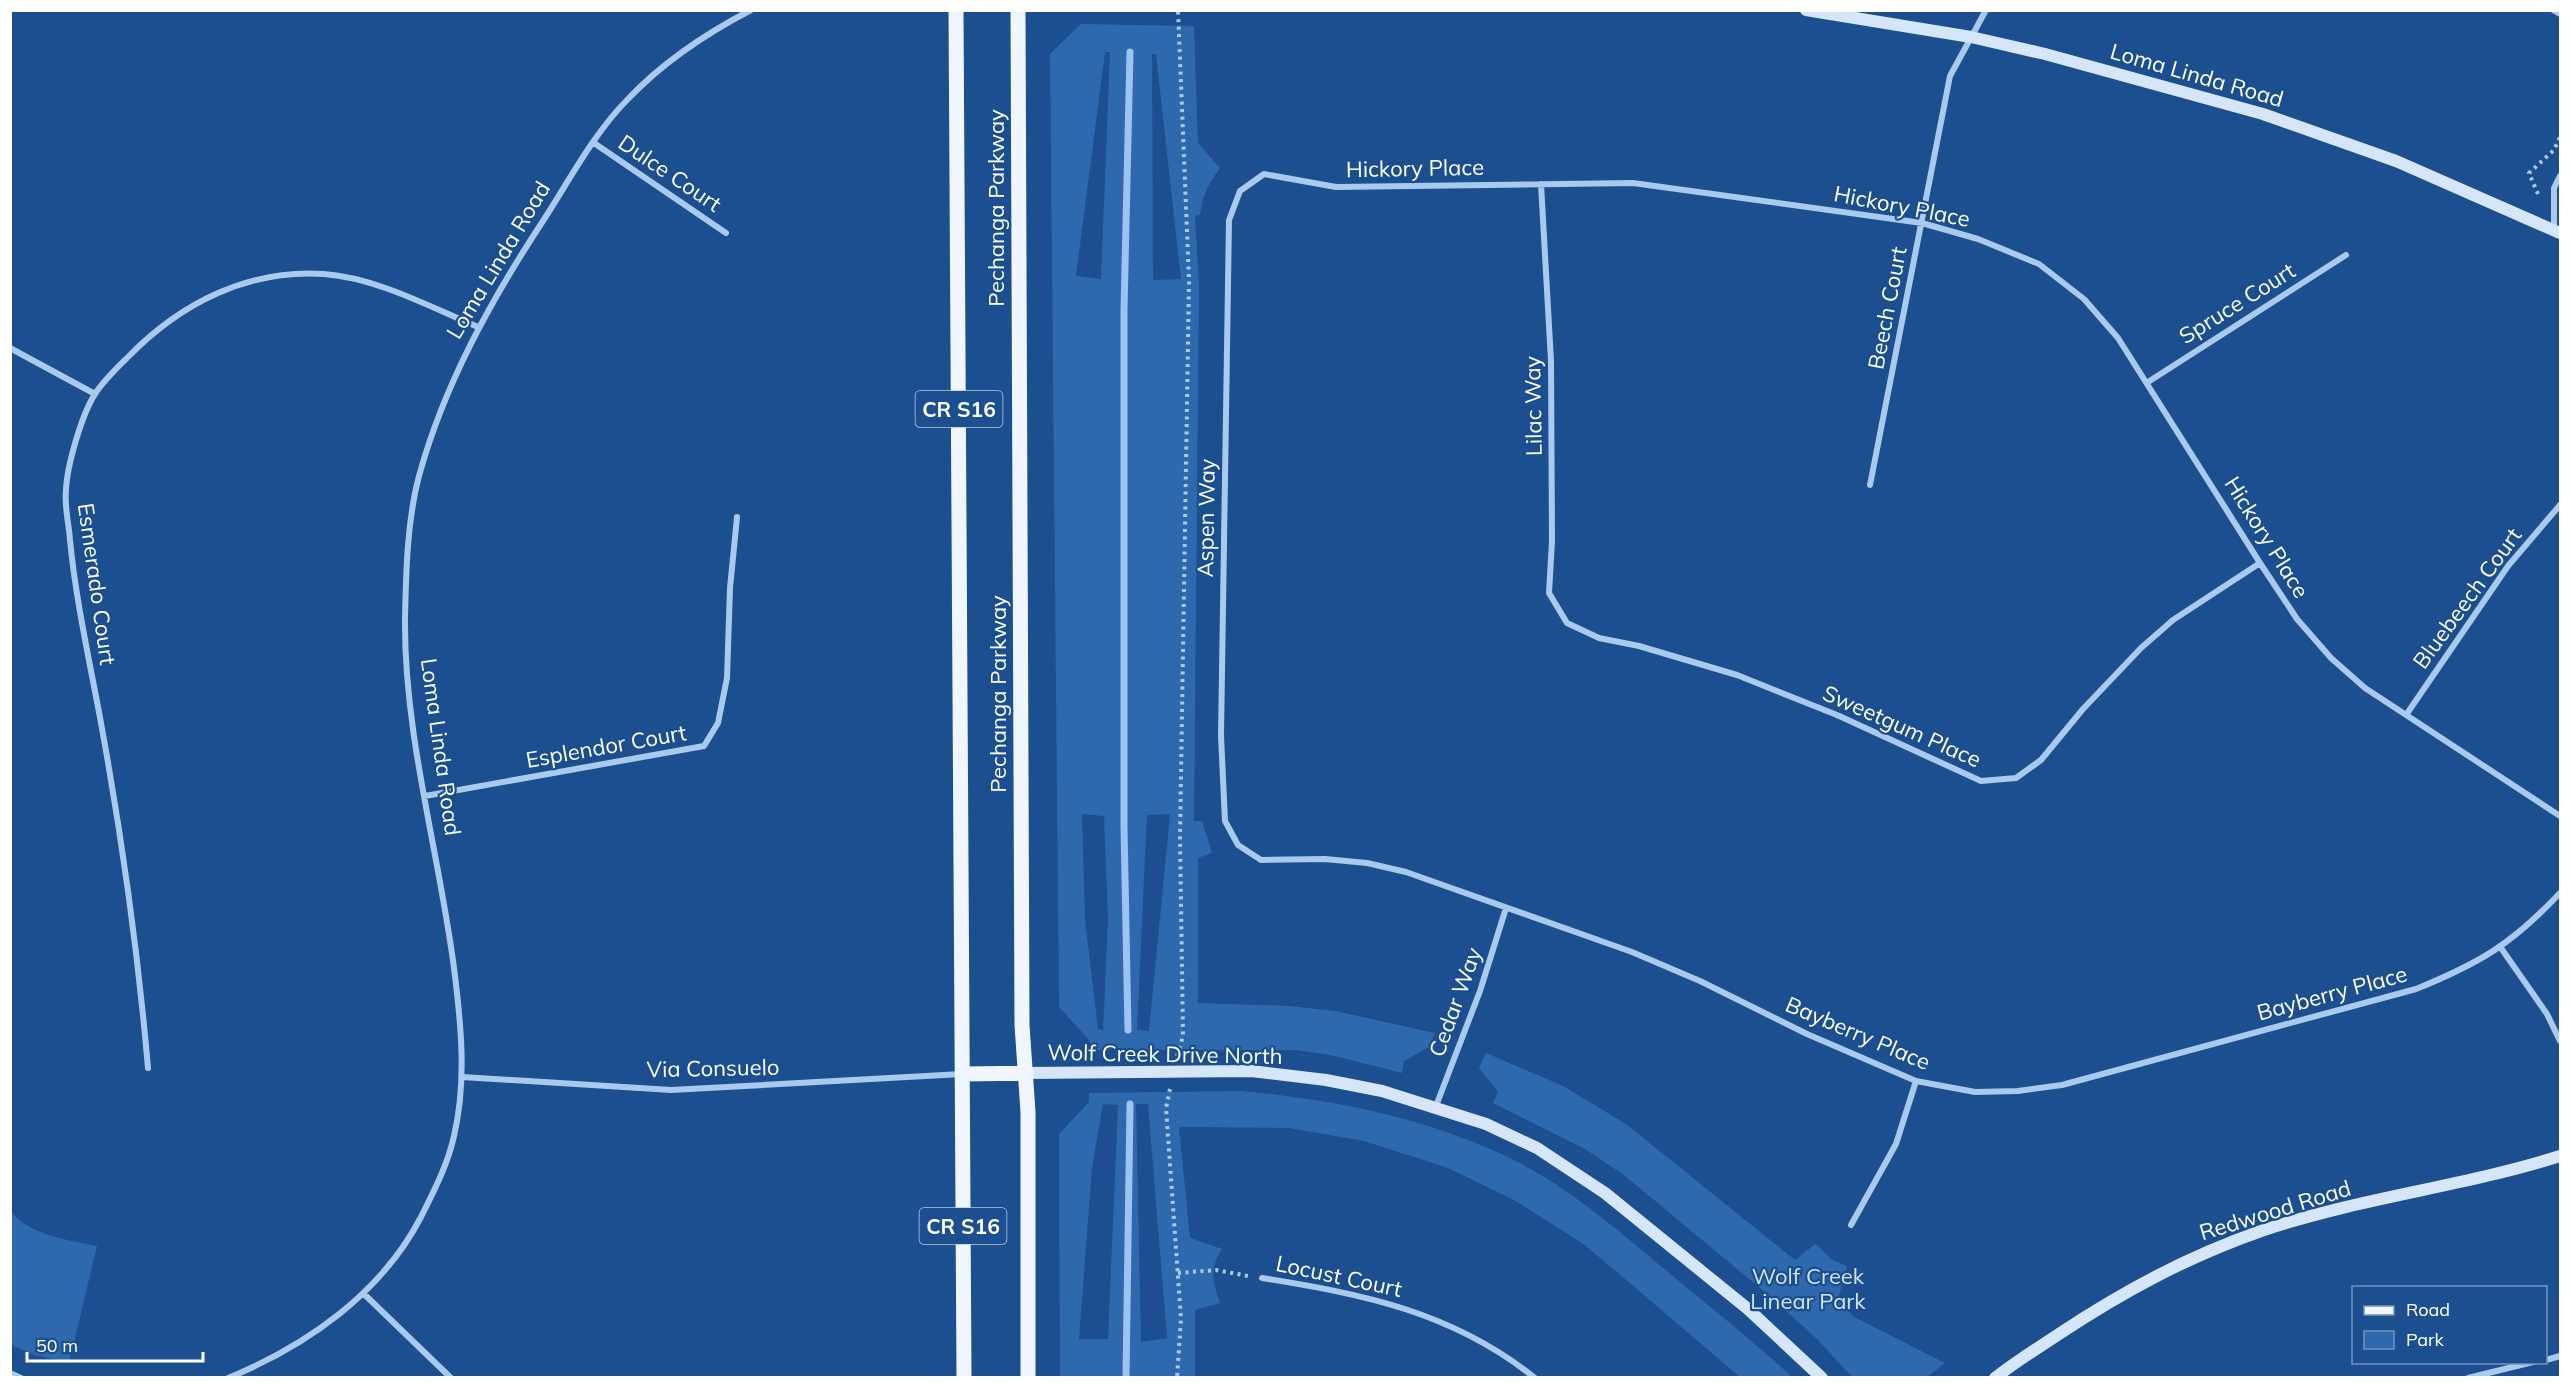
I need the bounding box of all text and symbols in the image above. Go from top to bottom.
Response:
street label: Loma Linda Road [2107,37,2287,113]
street label: Pechanga Parkway [982,109,1010,307]
street label: Dulce Court [613,128,727,218]
street label: Hickory Place [1346,153,1484,183]
street label: Loma Linda Road [440,176,556,344]
street label: Hickory Place [1832,179,1972,233]
street label: Beech Court [1861,244,1913,372]
street label: Spruce Court [2174,256,2301,350]
street label: Lilac Way [1518,355,1548,456]
road number: CR S16 [916,391,1002,427]
street label: Aspen Way [1191,458,1221,578]
street label: Hickory Place [2219,471,2315,603]
street label: Esmerado Court [72,501,122,667]
street label: Bluebeech Court [2406,522,2528,674]
street label: Pechanga Parkway [984,595,1012,793]
street label: Loma Linda Road [415,656,467,838]
street label: Sweetgum Place [1818,679,1986,773]
street label: Esplendor Court [524,718,689,774]
street label: Cedar Way [1422,943,1488,1061]
street label: Bayberry Place [2254,960,2410,1026]
street label: Bayberry Place [1781,990,1935,1076]
street label: Wolf Creek Drive North [1047,1038,1283,1070]
street label: Via Consuelo [646,1053,780,1083]
street label: Redwood Road [2196,1174,2354,1246]
road number: CR S16 [920,1208,1006,1244]
street label: Locust Court [1273,1249,1405,1303]
park label: Wolf Creek Linear Park [1750,1262,1866,1315]
legend [2352,1286,2547,1364]
text: Road [2406,1298,2450,1321]
scale bar [27,1325,202,1363]
text: Park [2406,1328,2445,1351]
text: 50 m [36,1334,78,1357]

